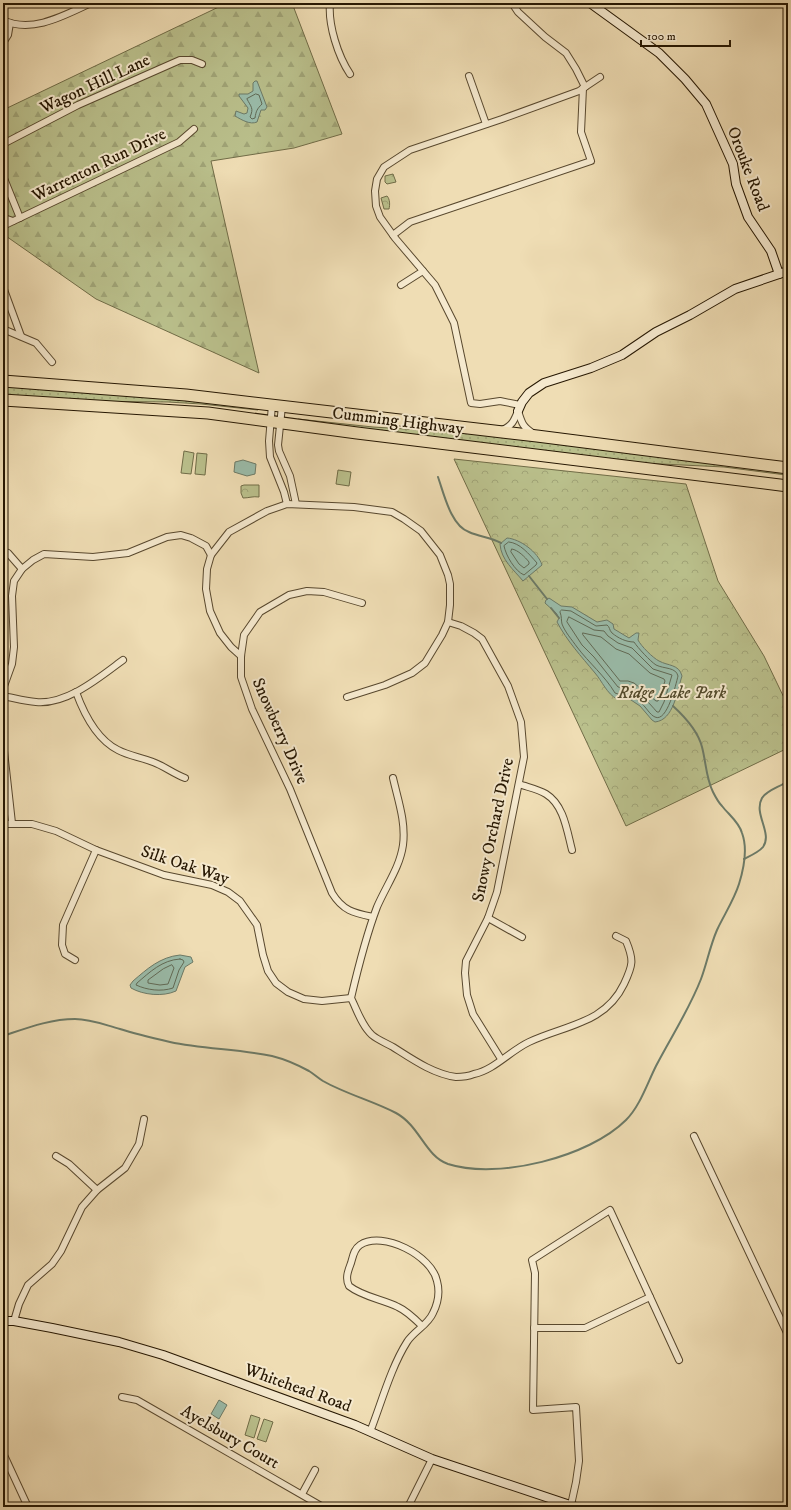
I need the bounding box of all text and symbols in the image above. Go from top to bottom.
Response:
scale bar [641,22,730,48]
text: 100 m [647,29,676,44]
street label: Wagon Hill Lane [36,49,153,119]
street label: Warrenton Run Drive [27,123,170,207]
street label: Orouke Road [722,124,774,215]
street label: Cumming Highway [331,402,466,440]
street label: Snowberry Drive [247,674,313,788]
park label: Ridge Lake Park [617,682,727,704]
street label: Snowy Orchard Drive [467,756,519,904]
street label: Silk Oak Way [138,840,233,890]
street label: Whitehead Road [241,1358,355,1418]
street label: Ayelsbury Court [177,1400,284,1474]

